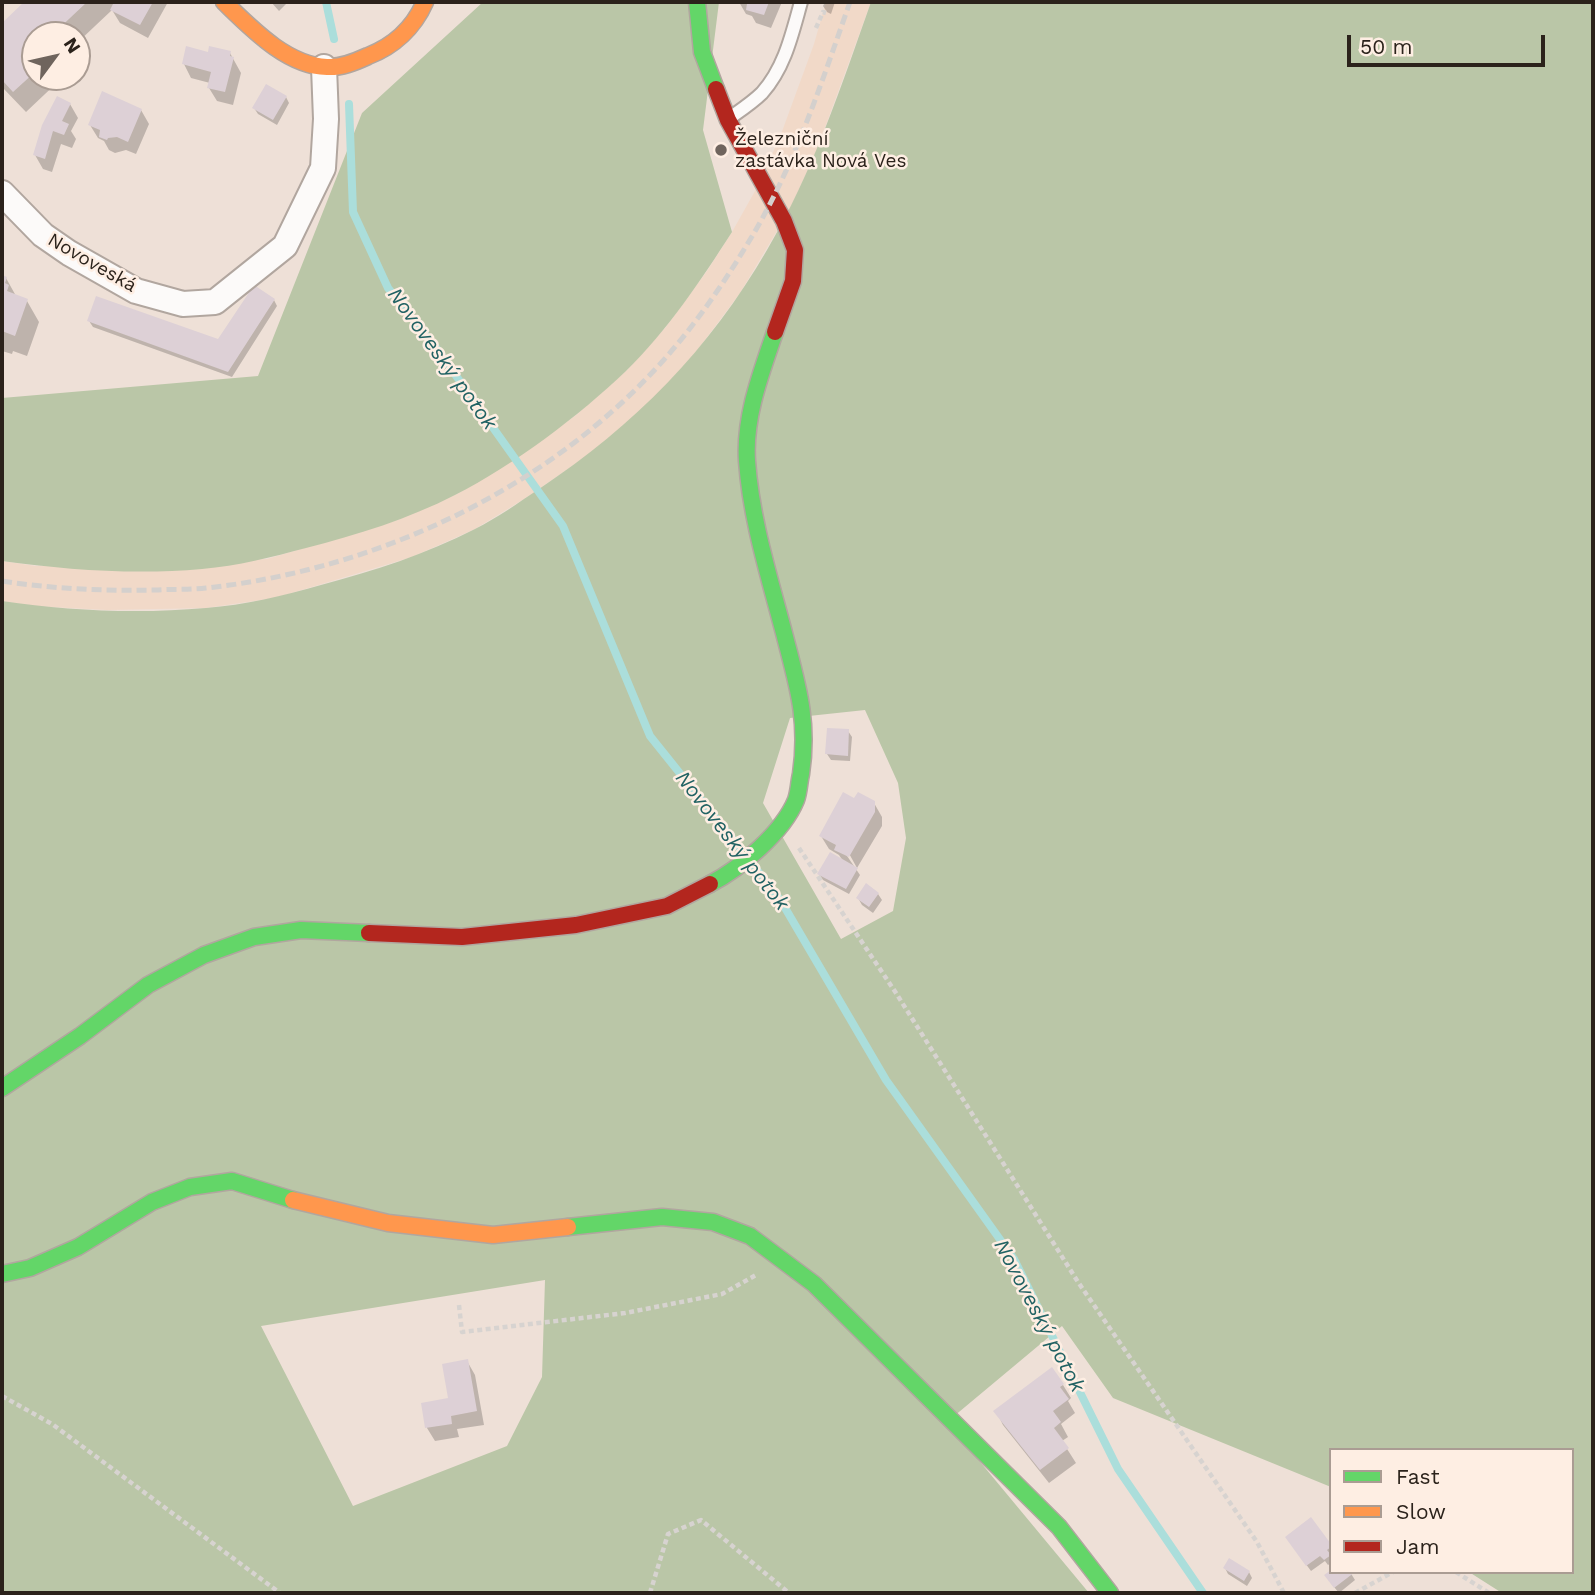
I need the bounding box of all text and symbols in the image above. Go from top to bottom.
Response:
north arrow [21,21,91,91]
scale bar [1350,21,1548,65]
text: N [59,33,86,58]
text: 50 m [1360,34,1412,59]
place label: Železniční zastávka Nová Ves [735,128,906,172]
marker: Železniční zastávka Nová Ves [713,142,729,158]
street label: Novoveská [44,228,140,298]
water label: Novoveský potok [382,283,502,435]
water label: Novoveský potok [670,766,794,916]
water label: Novoveský potok [988,1235,1090,1397]
legend [1329,1448,1574,1574]
text: Fast [1396,1464,1440,1489]
text: Slow [1396,1499,1446,1524]
text: Jam [1396,1534,1439,1559]

